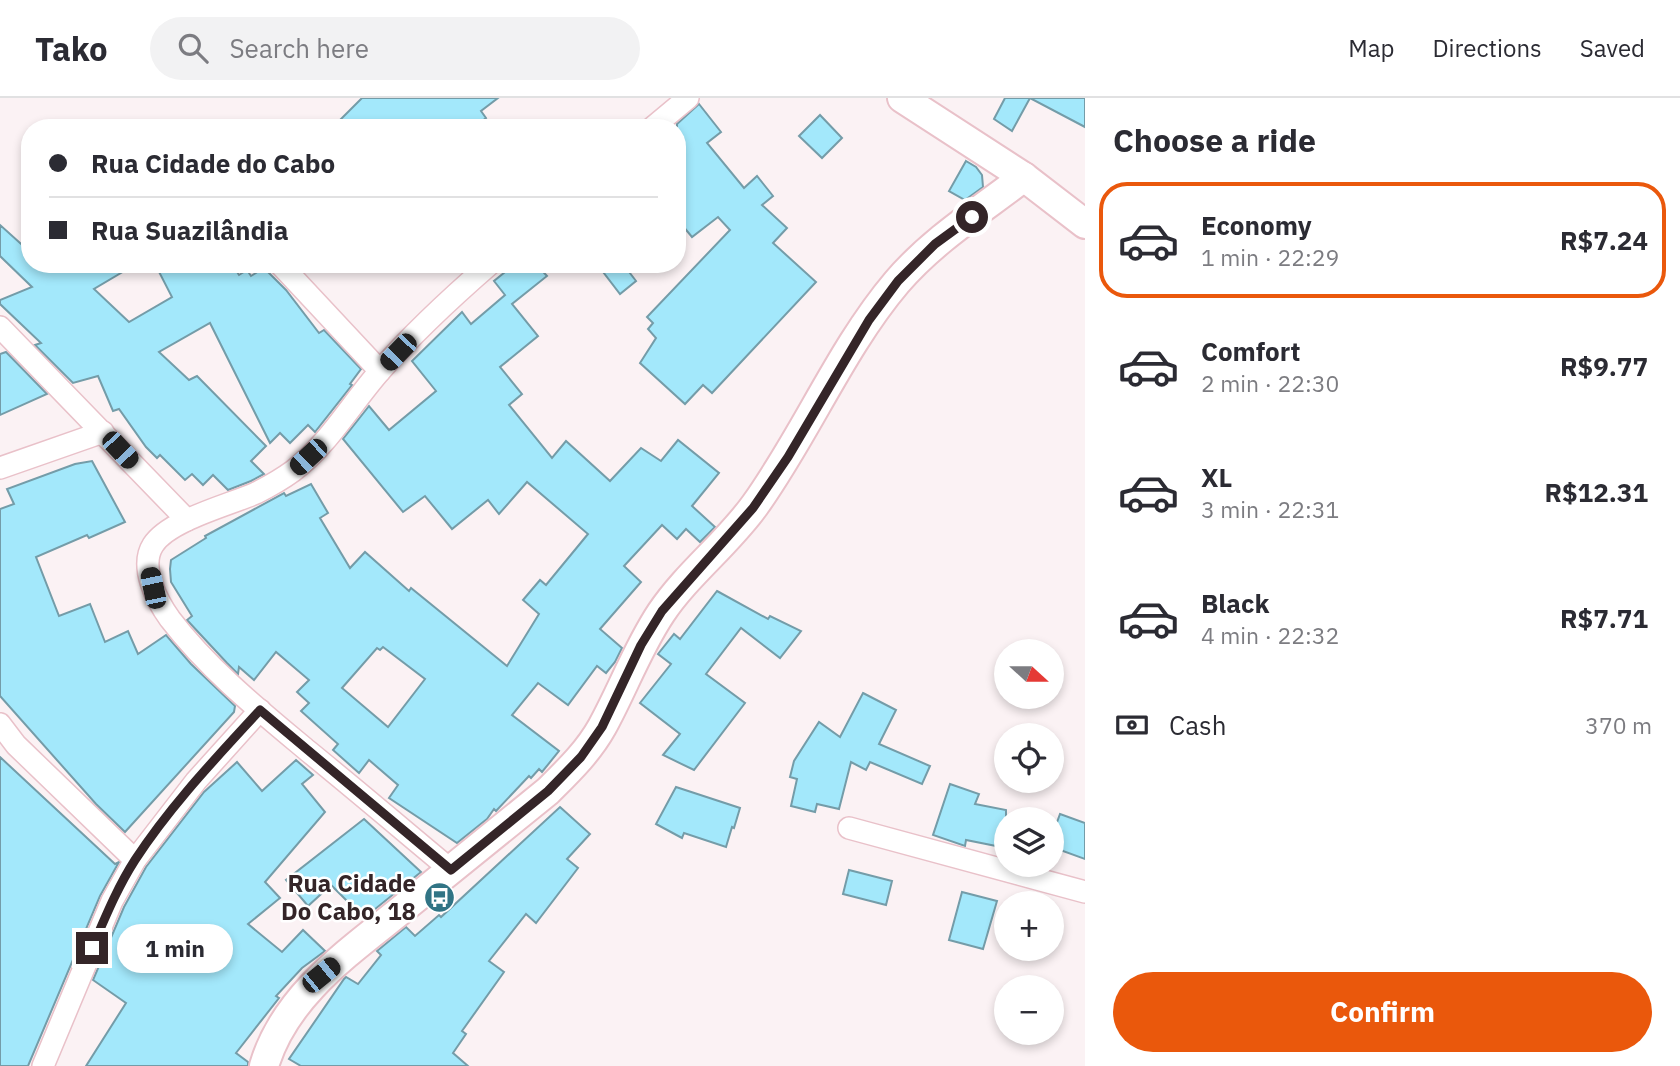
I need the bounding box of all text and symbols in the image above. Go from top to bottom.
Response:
search box [150,17,640,80]
text: Tako [35,27,108,70]
icon: search [174,29,212,67]
text: Search here [230,31,369,65]
text: Map [1348,32,1394,64]
text: Directions [1432,32,1542,64]
text: Saved [1580,32,1645,64]
text: Choose a ride [1113,119,1316,161]
text: Rua Cidade do Cabo [91,146,335,180]
route start [956,201,988,233]
text: Economy [1201,208,1312,242]
icon: car [1117,209,1180,272]
text: Rua Suazilândia [91,213,289,247]
text: R$7.24 [1560,223,1648,257]
text: 1 min · 22:29 [1201,242,1339,272]
car [376,330,421,374]
text: Comfort [1201,334,1300,368]
icon: car [1117,335,1180,398]
text: R$9.77 [1560,349,1648,383]
text: 2 min · 22:30 [1201,368,1339,398]
car [98,427,143,473]
car [286,435,331,479]
text: XL [1201,460,1232,494]
icon: car [1117,461,1180,524]
text: R$12.31 [1544,475,1648,509]
text: 3 min · 22:31 [1201,494,1339,524]
car [139,565,168,611]
text: Black [1201,586,1269,620]
icon: car [1117,587,1180,650]
text: R$7.71 [1560,601,1648,635]
text: 4 min · 22:32 [1201,620,1339,650]
north arrow [994,639,1064,709]
map controls [994,639,1064,1045]
icon: cash [1113,706,1151,744]
text: Cash [1169,708,1226,742]
text: 370 m [1585,710,1652,740]
button: locate [994,723,1064,793]
button: layers [994,807,1064,877]
place label: Rua Cidade Do Cabo, 18 [281,867,416,927]
bus stop icon: Rua Cidade Do Cabo, 18 [422,880,456,914]
button: + [994,891,1064,961]
callout: 1 min [116,924,232,972]
route end [76,932,108,964]
text: 1 min [145,933,205,963]
car [299,954,344,996]
button: Confirm [1113,972,1652,1052]
button: − [994,975,1064,1045]

